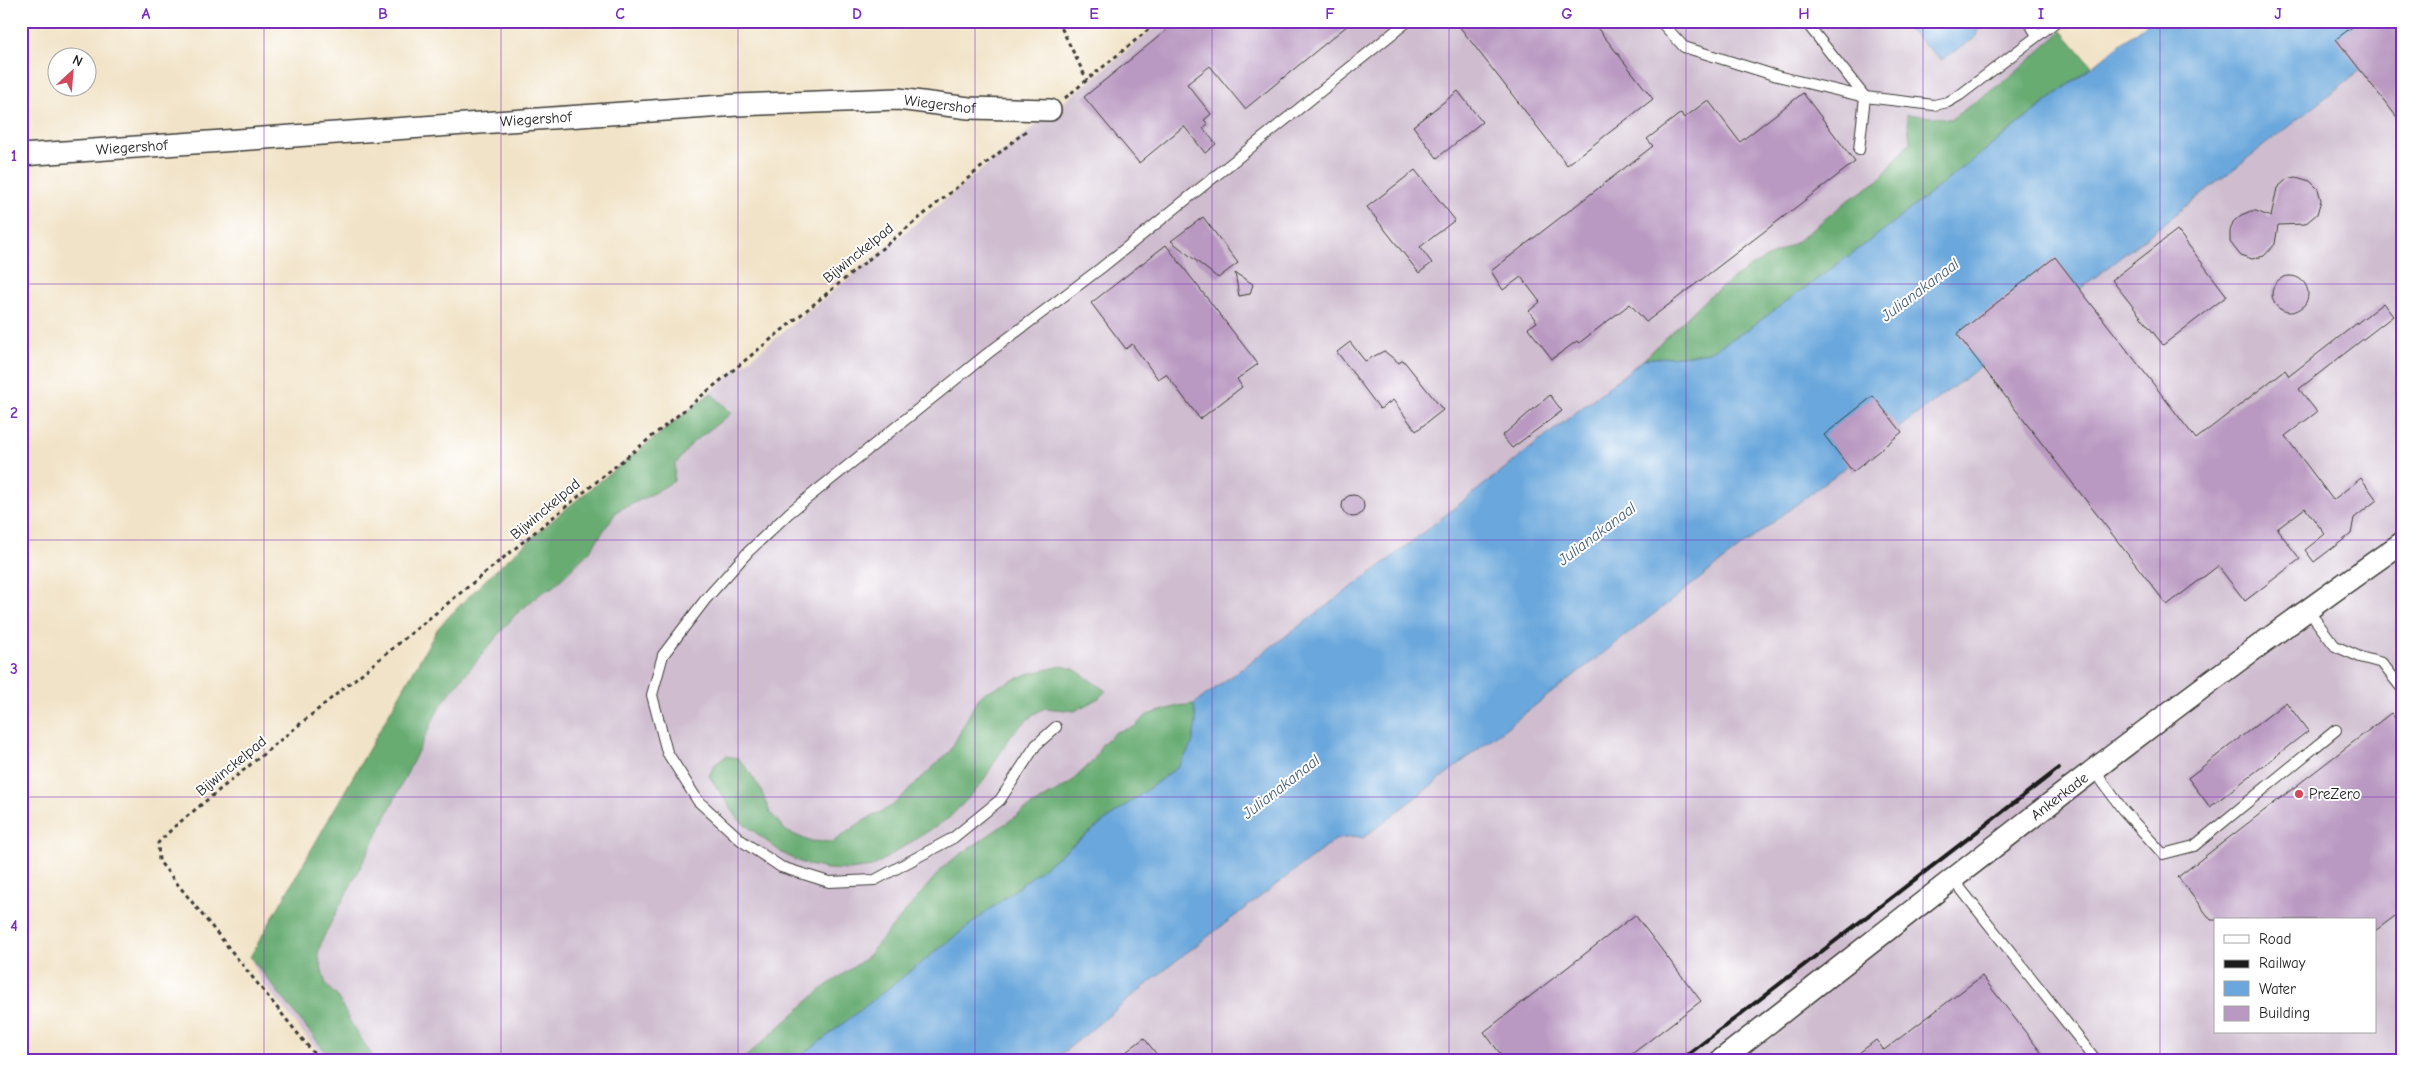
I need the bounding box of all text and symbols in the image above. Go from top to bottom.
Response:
text: A [142,5,151,23]
text: B [378,5,388,23]
text: C [615,5,625,23]
text: D [852,5,862,23]
text: E [1089,5,1099,23]
text: F [1325,5,1335,23]
text: G [1561,5,1573,23]
text: H [1798,5,1810,23]
text: I [2038,5,2044,23]
text: J [2274,5,2282,23]
north arrow [48,48,98,98]
text: N [70,51,85,70]
street label: Wiegershof [903,91,976,117]
street label: Wiegershof [499,108,573,131]
street label: Wiegershof [95,136,169,159]
text: 1 [11,147,17,165]
street label: Bijwinckelpad [819,219,897,287]
water label: Julianakanaal [1877,255,1963,326]
text: 2 [10,404,18,422]
street label: Bijwinckelpad [506,475,584,543]
water label: Julianakanaal [1554,499,1640,570]
text: 3 [10,660,18,678]
street label: Bijwinckelpad [192,732,270,800]
water label: Julianakanaal [1238,751,1324,823]
street label: Ankerkade [2027,768,2092,824]
place label: PreZero [2309,785,2361,803]
marker: PreZero [2293,788,2305,800]
text: 4 [10,917,18,935]
legend [2214,918,2376,1034]
text: Road [2259,930,2291,948]
text: Railway [2259,954,2306,972]
text: Water [2259,980,2296,998]
text: Building [2259,1004,2310,1022]

